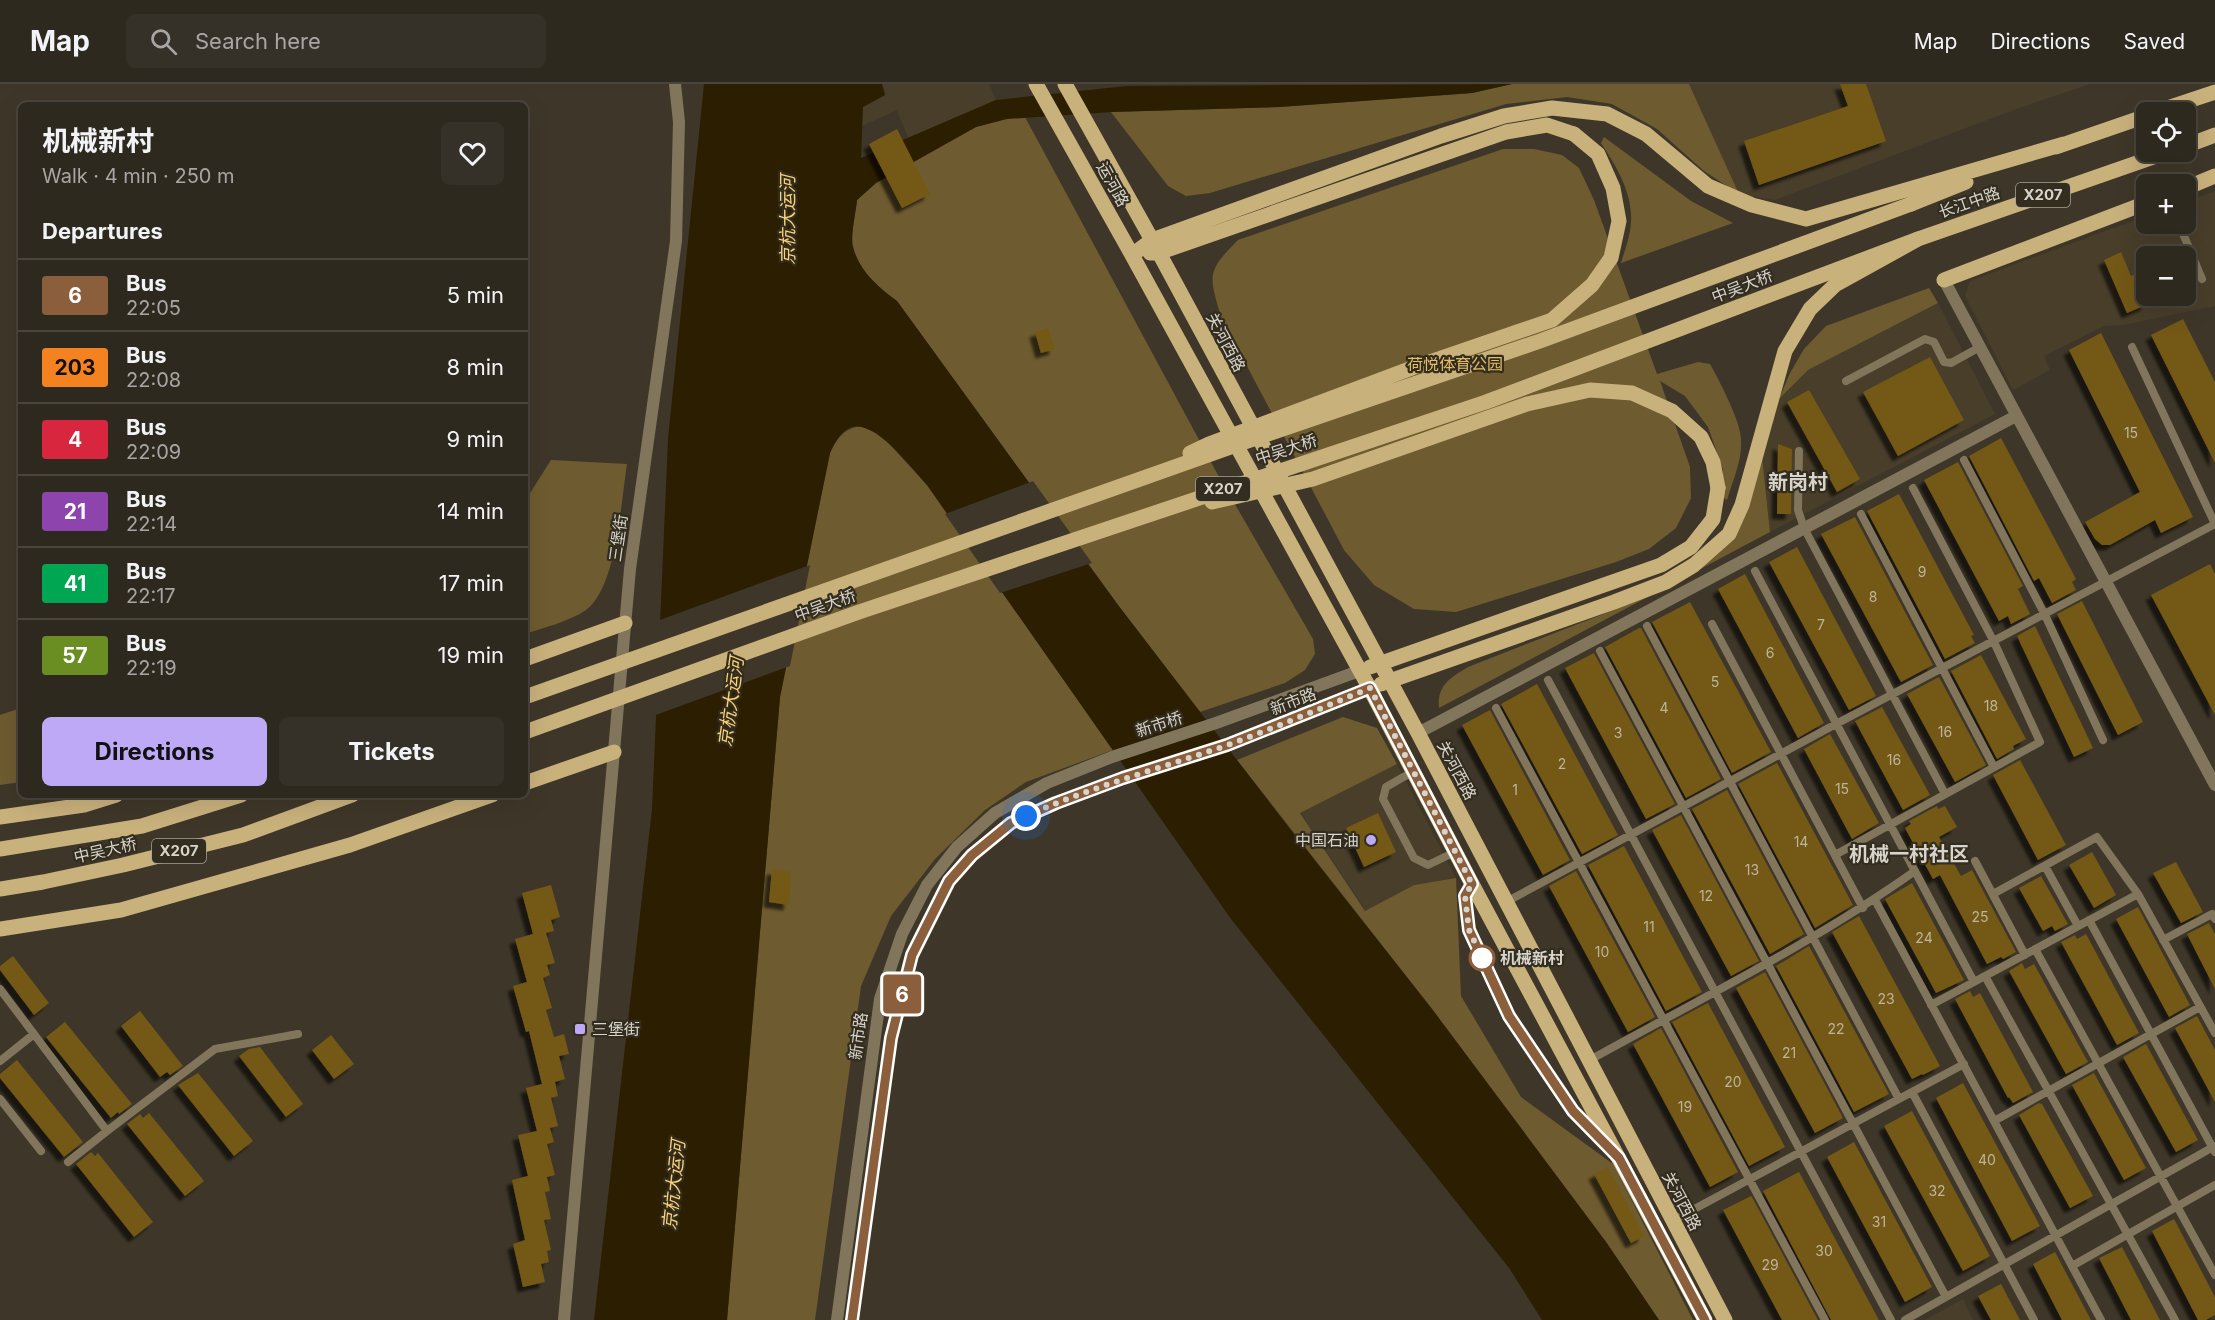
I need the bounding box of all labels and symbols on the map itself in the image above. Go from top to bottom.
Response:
street label: 运河路 [1093,158,1133,210]
water label: 京杭大运河 [777,172,798,265]
street label: 长江中路 [1935,182,2003,222]
road number: X207 [2016,183,2070,207]
street label: 中吴大桥 [1709,265,1775,307]
street label: 关河西路 [1202,309,1250,375]
park label: 荷悦体育公园 [1407,354,1503,374]
house number: 15 [2124,424,2138,441]
street label: 中吴大桥 [1252,430,1320,468]
district label: 新岗村 [1768,470,1828,494]
road number: X207 [1196,477,1250,501]
street label: 三堡街 [605,513,631,563]
house number: 9 [1918,563,1926,580]
street label: 中吴大桥 [792,585,858,625]
house number: 8 [1869,588,1877,605]
house number: 7 [1817,616,1825,633]
house number: 6 [1766,644,1774,661]
water label: 京杭大运河 [714,653,748,748]
house number: 5 [1711,673,1719,690]
street label: 新市路 [1267,683,1319,719]
house number: 18 [1984,697,1998,714]
house number: 4 [1659,699,1669,716]
street label: 新市桥 [1133,707,1185,741]
house number: 16 [1938,723,1952,740]
house number: 3 [1614,724,1622,741]
street label: 关河西路 [1433,737,1481,803]
house number: 16 [1887,751,1901,768]
house number: 2 [1558,755,1566,772]
house number: 15 [1835,780,1849,797]
house number: 1 [1512,781,1518,798]
your location [1011,801,1041,831]
place label: 中国石油 [1295,830,1359,850]
street label: 中吴大桥 [72,833,138,867]
marker: 中国石油 [1364,833,1378,847]
house number: 14 [1794,833,1808,850]
road number: X207 [152,839,206,863]
district label: 机械一村社区 [1849,842,1969,866]
house number: 13 [1745,861,1759,878]
house number: 12 [1699,887,1713,904]
house number: 25 [1971,908,1989,925]
house number: 11 [1643,918,1655,935]
house number: 24 [1915,929,1933,946]
house number: 10 [1595,943,1609,960]
marker: 机械新村 [1469,945,1495,971]
place label: 机械新村 [1500,948,1564,968]
line badge: 6 [882,974,922,1014]
house number: 23 [1877,990,1895,1007]
street label: 新市路 [845,1011,871,1061]
place label: 三堡街 [592,1019,640,1039]
house number: 22 [1827,1020,1845,1037]
marker: 三堡街 [573,1022,587,1036]
house number: 21 [1782,1044,1796,1061]
house number: 20 [1724,1073,1742,1090]
house number: 19 [1678,1098,1692,1115]
water label: 京杭大运河 [658,1136,689,1231]
house number: 40 [1978,1151,1996,1168]
street label: 关河西路 [1658,1168,1706,1234]
house number: 32 [1928,1182,1946,1199]
house number: 31 [1872,1213,1886,1230]
house number: 30 [1815,1242,1833,1259]
house number: 29 [1761,1256,1779,1273]

